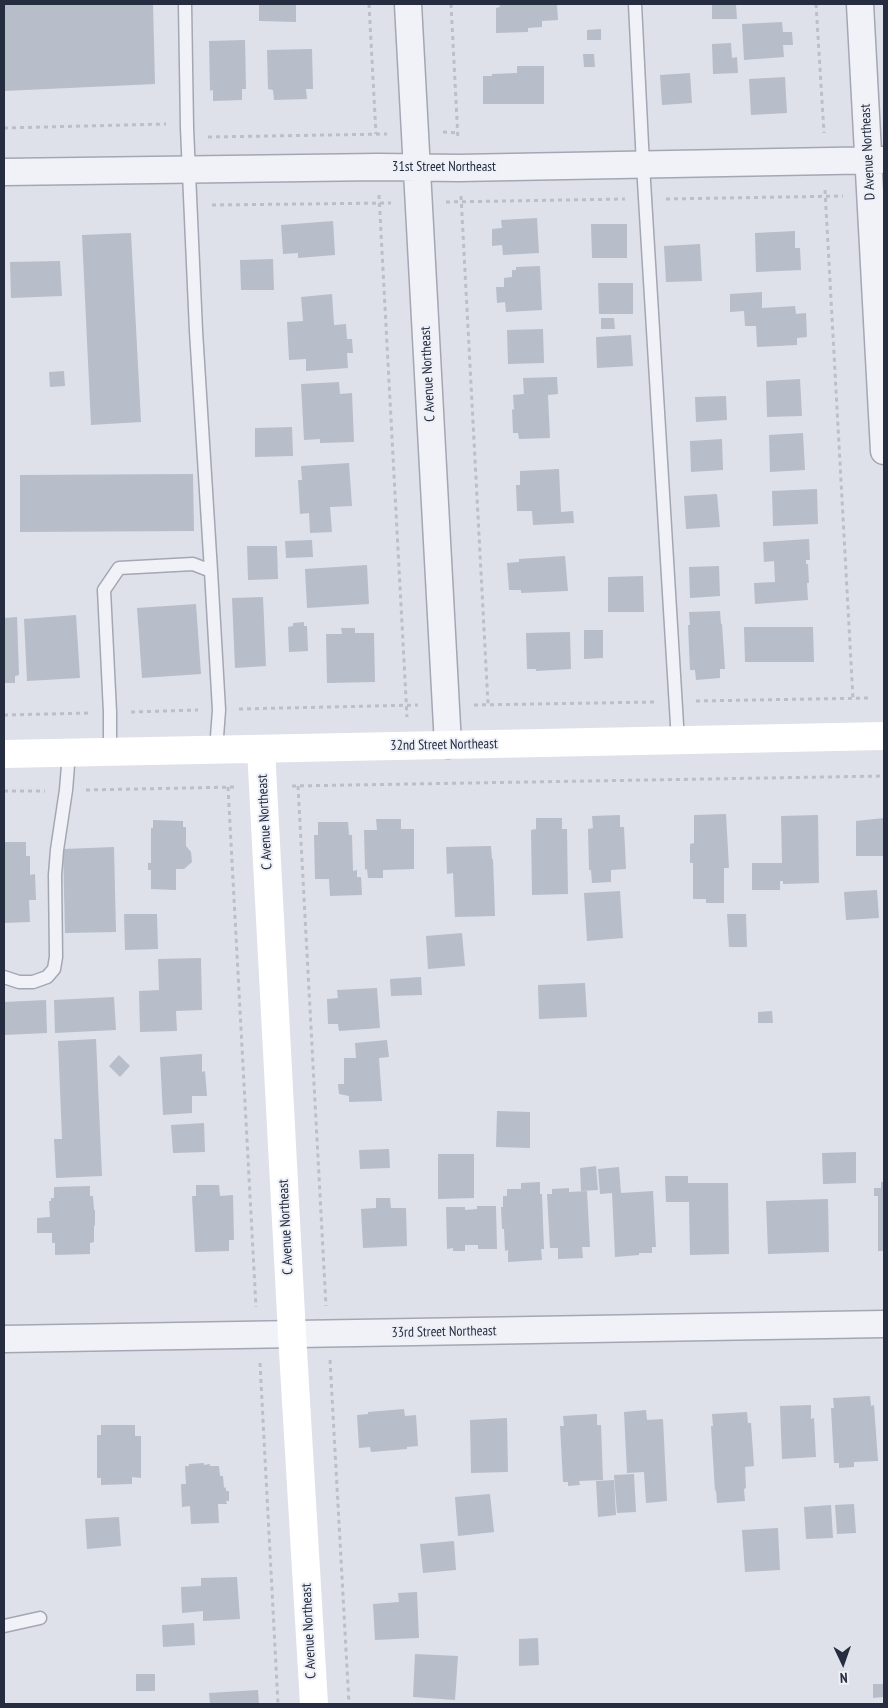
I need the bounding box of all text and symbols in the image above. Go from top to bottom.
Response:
street label: D Avenue Northeast [857,103,879,201]
street label: 31st Street Northeast [392,159,496,175]
street label: C Avenue Northeast [417,326,439,422]
street label: 32nd Street Northeast [390,736,498,754]
street label: C Avenue Northeast [254,774,276,870]
street label: C Avenue Northeast [275,1179,297,1275]
street label: 33rd Street Northeast [391,1323,497,1341]
street label: C Avenue Northeast [298,1583,320,1679]
north arrow [818,1638,868,1688]
text: N [840,1669,848,1687]

